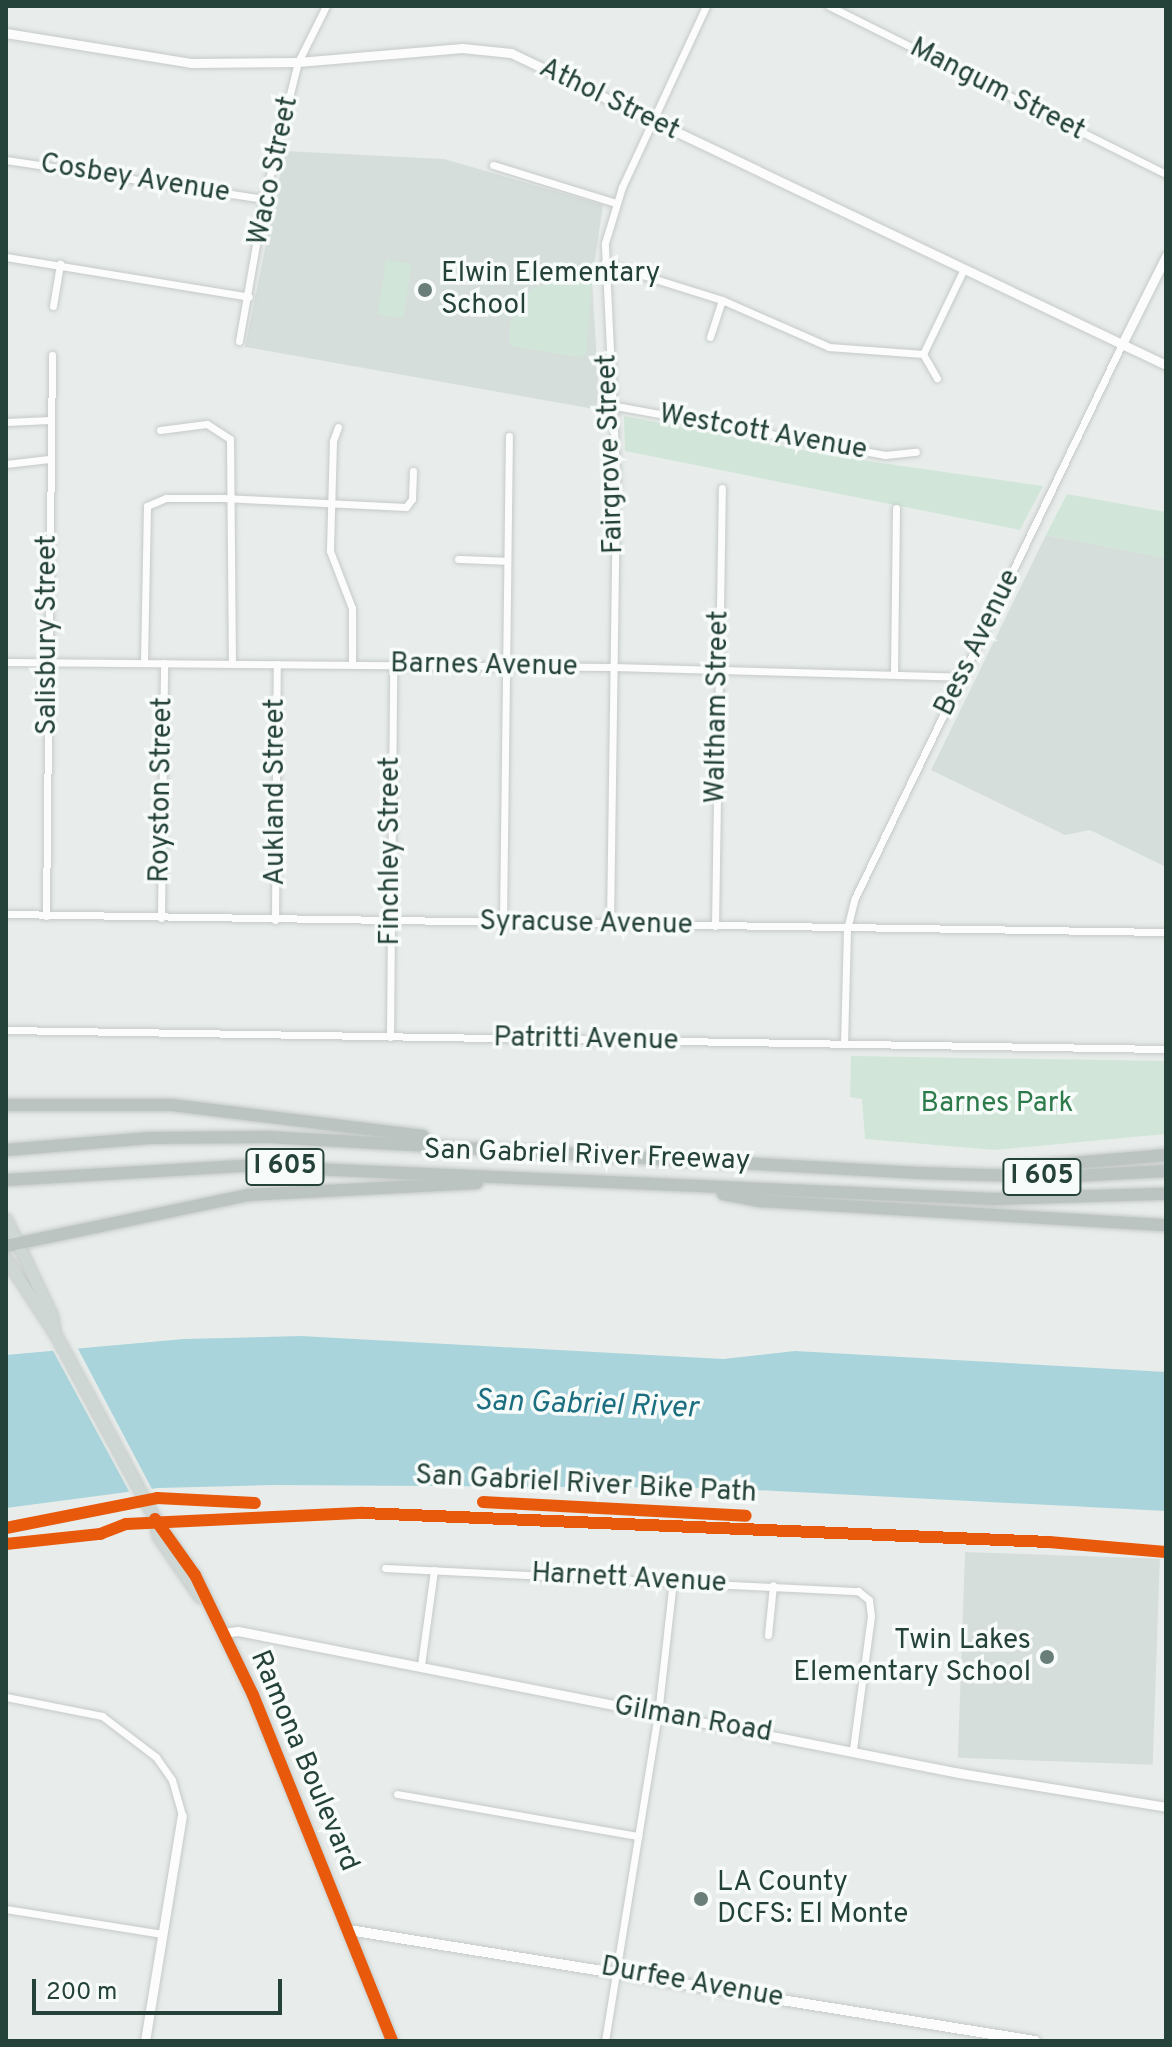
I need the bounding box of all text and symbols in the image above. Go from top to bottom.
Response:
street label: Mangum Street [904,31,1090,149]
street label: Athol Street [534,52,684,148]
street label: Waco Street [242,93,306,249]
street label: Cosbey Avenue [37,147,233,211]
place label: Elwin Elementary School [441,257,660,323]
marker: Elwin Elementary School [416,281,434,299]
street label: Fairgrove Street [591,353,631,555]
street label: Westcott Avenue [656,398,870,468]
street label: Salisbury Street [31,535,65,735]
street label: Bess Avenue [928,564,1028,722]
street label: Waltham Street [700,610,736,804]
street label: Barnes Avenue [389,648,579,684]
street label: Royston Street [144,697,180,883]
street label: Aukland Street [259,698,293,886]
street label: Finchley Street [374,756,408,946]
street label: Syracuse Avenue [479,905,693,943]
street label: Patritti Avenue [493,1022,679,1058]
park label: Barnes Park [921,1087,1073,1121]
street label: San Gabriel River Freeway [423,1134,751,1178]
road number: I 605 [245,1145,325,1189]
road number: I 605 [1002,1155,1082,1199]
water label: San Gabriel River [474,1384,698,1428]
street label: San Gabriel River Bike Path [414,1459,758,1511]
street label: Harnett Avenue [530,1557,728,1601]
place label: Twin Lakes Elementary School [793,1624,1031,1690]
street label: Ramona Boulevard [242,1645,366,1877]
marker: Twin Lakes Elementary School [1038,1648,1056,1666]
street label: Gilman Road [611,1690,775,1750]
place label: LA County DCFS: El Monte [717,1866,908,1932]
marker: LA County DCFS: El Monte [692,1890,710,1908]
street label: Durfee Avenue [598,1950,786,2016]
scale bar [36,1963,286,2013]
text: 200 m [46,1978,117,2008]

